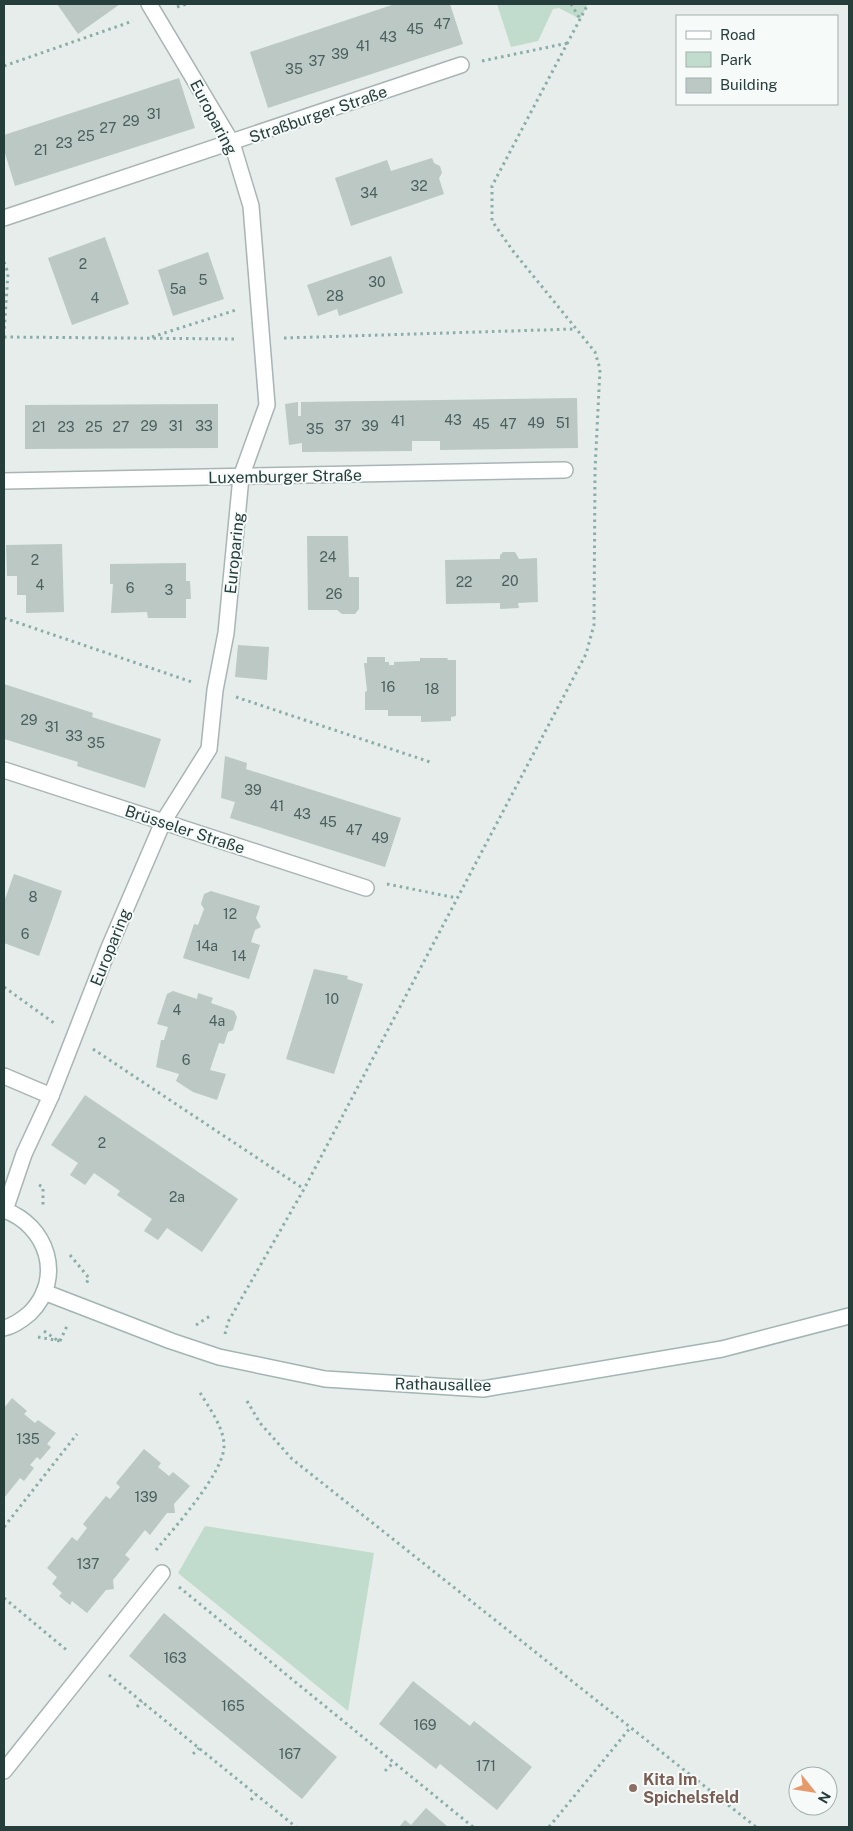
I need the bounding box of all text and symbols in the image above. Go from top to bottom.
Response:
legend [676,15,838,105]
house number: 47 [433,16,451,32]
house number: 45 [406,21,424,37]
text: Road [720,26,756,43]
house number: 43 [379,29,397,45]
house number: 41 [356,38,370,54]
house number: 39 [331,46,349,62]
text: Park [720,51,752,68]
house number: 37 [309,53,325,69]
house number: 35 [285,61,303,77]
street label: Europaring [186,76,241,158]
text: Building [720,76,778,93]
street label: Straßburger Straße [247,82,390,147]
house number: 31 [147,106,161,122]
house number: 29 [122,113,140,129]
house number: 27 [100,120,116,136]
house number: 25 [77,128,95,144]
house number: 23 [55,135,73,151]
house number: 21 [34,142,48,158]
house number: 32 [410,178,428,194]
house number: 34 [360,185,378,201]
house number: 2 [79,256,87,272]
house number: 5 [199,272,208,288]
house number: 30 [368,274,386,290]
house number: 5a [170,281,186,297]
house number: 28 [326,288,344,304]
house number: 4 [91,290,100,306]
house number: 43 [444,412,462,428]
house number: 41 [391,413,405,429]
house number: 49 [527,415,545,431]
house number: 51 [556,415,570,431]
house number: 45 [472,416,490,432]
house number: 47 [499,416,517,432]
house number: 29 [140,418,158,434]
house number: 31 [169,418,183,434]
house number: 33 [195,418,213,434]
house number: 37 [335,418,351,434]
house number: 39 [361,418,379,434]
house number: 21 [32,419,46,435]
house number: 23 [57,419,75,435]
house number: 25 [85,419,103,435]
house number: 27 [113,419,129,435]
house number: 35 [306,421,324,437]
street label: Luxemburger Straße [208,466,362,487]
street label: Europaring [221,511,248,595]
house number: 24 [319,549,337,565]
house number: 2 [31,552,39,568]
house number: 20 [502,573,518,589]
house number: 22 [456,574,472,590]
house number: 4 [36,577,45,593]
house number: 6 [126,580,135,596]
house number: 3 [165,582,174,598]
house number: 26 [325,586,343,602]
house number: 16 [381,679,395,695]
house number: 18 [425,681,439,697]
house number: 29 [20,712,38,728]
house number: 31 [45,719,59,735]
house number: 33 [65,728,83,744]
house number: 35 [87,735,105,751]
house number: 39 [244,782,262,798]
house number: 41 [270,798,284,814]
street label: Brüsseler Straße [122,801,247,858]
house number: 43 [293,806,311,822]
house number: 45 [319,814,337,830]
house number: 47 [345,822,363,838]
house number: 49 [371,830,389,846]
house number: 8 [28,889,38,905]
street label: Europaring [86,905,135,989]
house number: 12 [223,906,237,922]
house number: 6 [21,926,30,942]
house number: 14a [196,938,218,954]
house number: 14 [232,948,246,964]
house number: 10 [325,991,339,1007]
house number: 4 [173,1002,182,1018]
house number: 4a [209,1013,225,1029]
house number: 6 [182,1052,191,1068]
house number: 2 [98,1135,106,1151]
house number: 2a [169,1189,185,1205]
street label: Rathausallee [394,1374,492,1395]
house number: 135 [16,1431,40,1447]
house number: 139 [134,1489,158,1505]
house number: 137 [77,1556,99,1572]
house number: 163 [163,1650,187,1666]
house number: 165 [221,1698,245,1714]
house number: 169 [413,1717,437,1733]
house number: 167 [279,1746,301,1762]
house number: 171 [476,1758,496,1774]
north arrow [788,1766,838,1816]
place label: Kita Im Spichelsfeld [643,1770,739,1807]
marker: Kita Im Spichelsfeld [627,1782,639,1794]
text: N [815,1789,834,1806]

